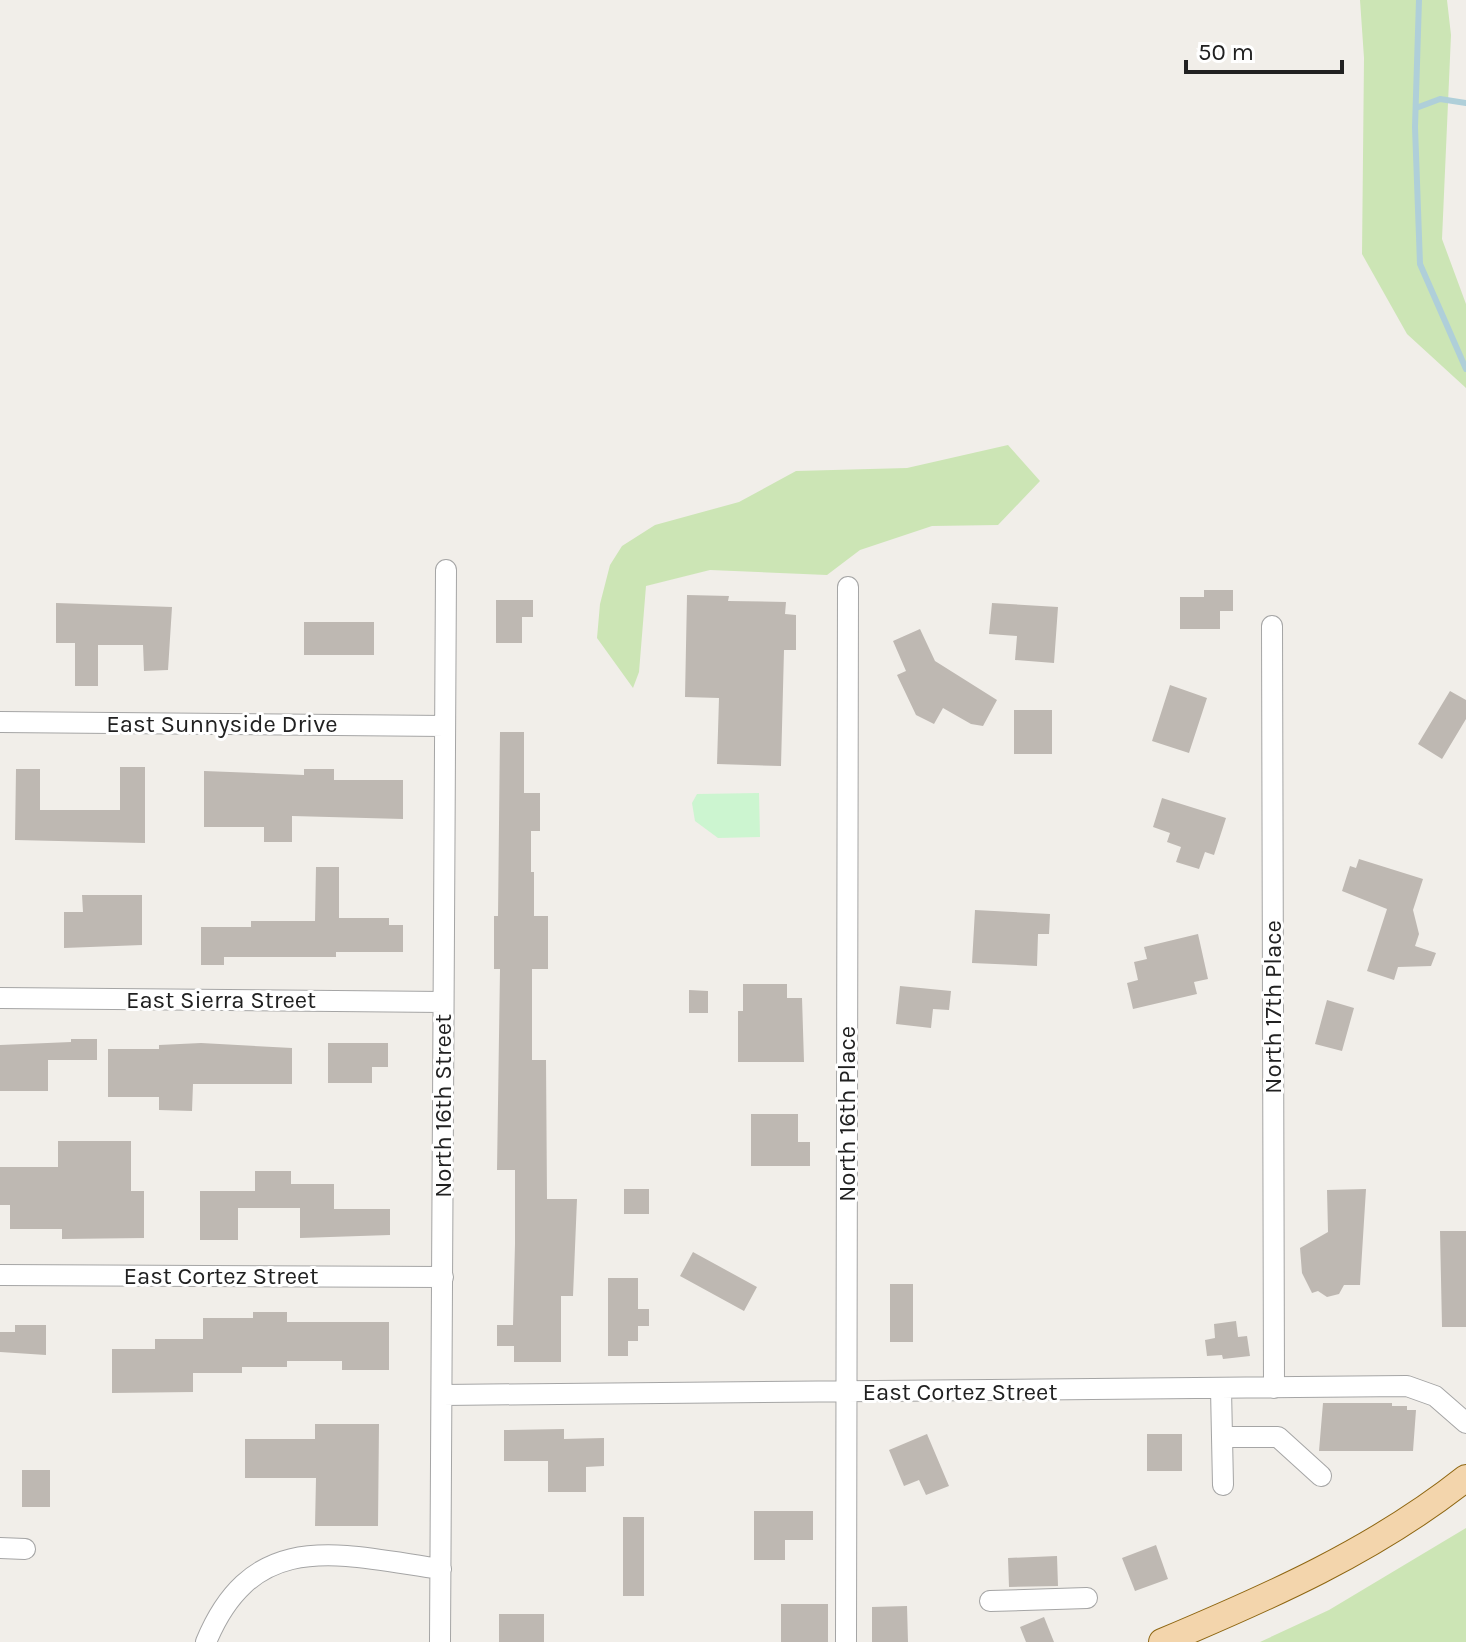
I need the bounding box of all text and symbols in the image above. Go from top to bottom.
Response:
scale bar [1186,24,1342,74]
text: 50 m [1198,38,1254,66]
street label: East Sunnyside Drive [106,710,338,738]
street label: North 17th Place [1259,920,1287,1094]
street label: East Sierra Street [126,986,316,1014]
street label: North 16th Street [429,1014,457,1198]
street label: North 16th Place [833,1026,861,1202]
street label: East Cortez Street [124,1262,318,1290]
street label: East Cortez Street [863,1378,1057,1406]

